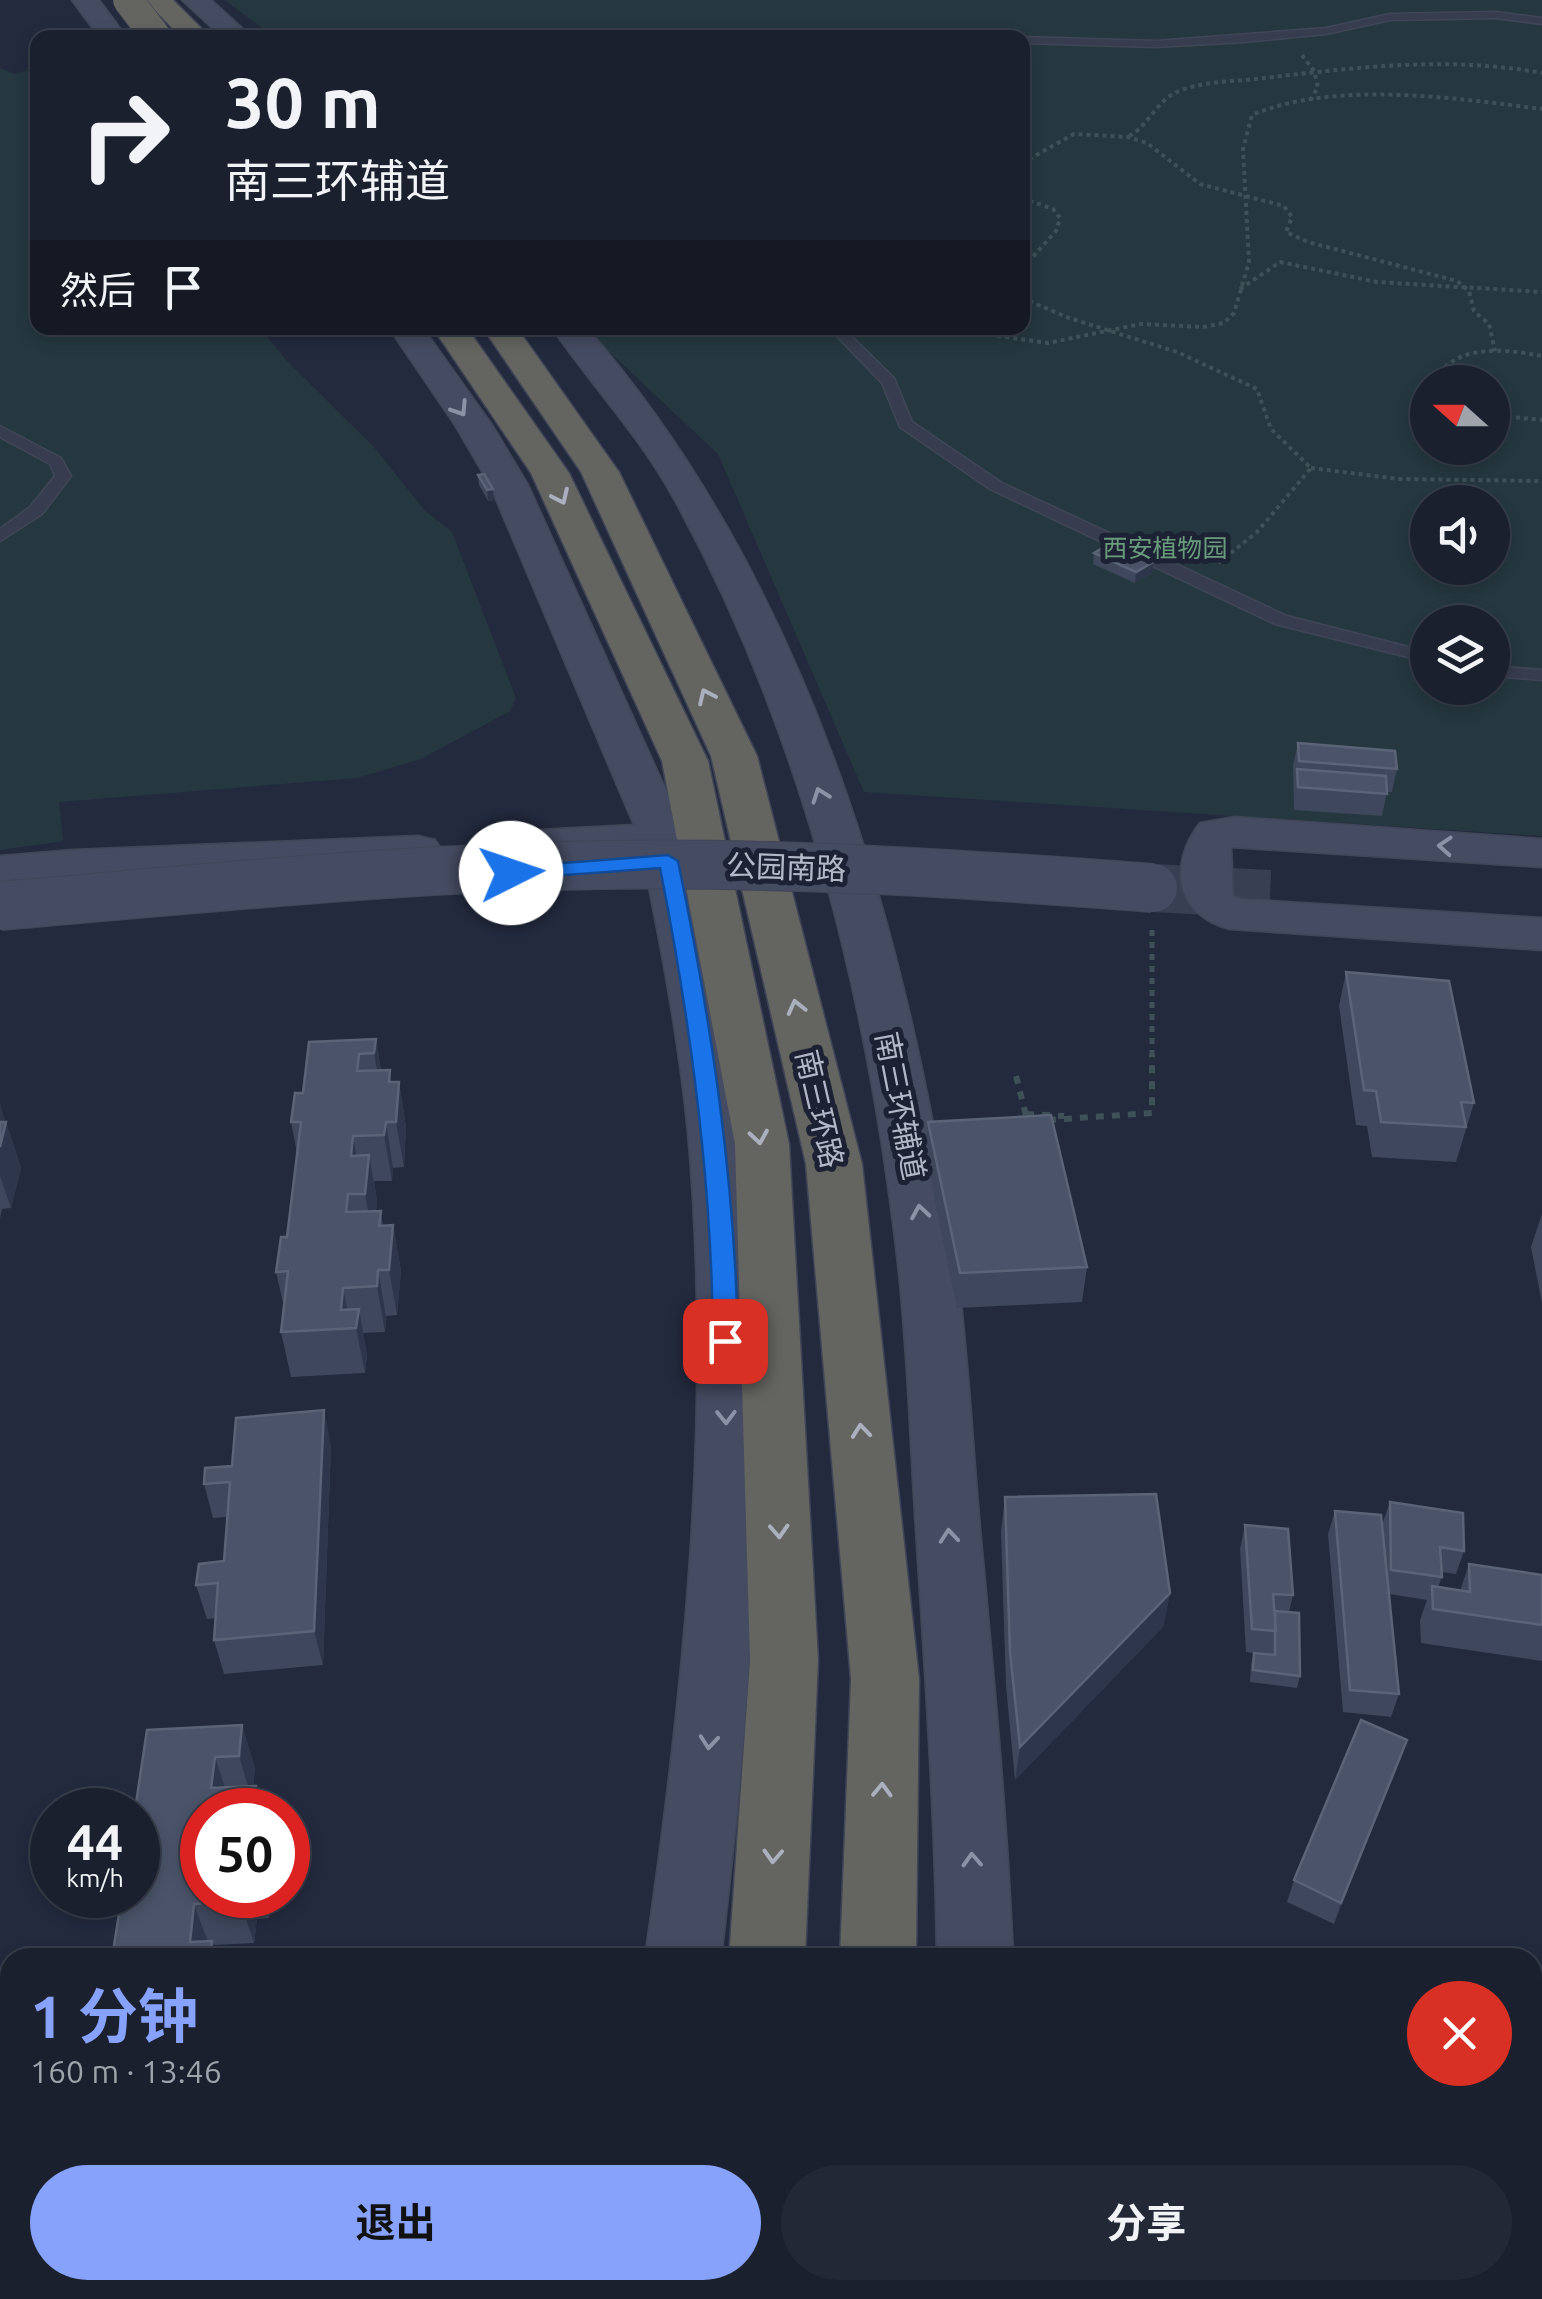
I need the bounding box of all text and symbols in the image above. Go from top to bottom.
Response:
text: 30 m [225,63,381,141]
icon: right [60,70,190,200]
text: 南三环辅道 [225,155,450,206]
icon: arrive [156,260,211,315]
text: 然后 [60,269,136,311]
north arrow [1410,365,1510,465]
map controls [1410,365,1510,705]
one-way arrow [447,398,466,416]
button: sound [1410,485,1510,585]
one-way arrow [548,487,568,505]
park label: 西安植物园 [1102,534,1228,562]
button: layers [1410,605,1510,705]
one-way arrow [698,688,718,706]
one-way arrow [811,787,832,804]
position arrow [459,821,563,925]
one-way arrow [1436,836,1452,857]
street label: 公园南路 [725,848,847,886]
one-way arrow [786,999,807,1016]
street label: 南三环辅道 [870,1029,932,1183]
street label: 南三环路 [790,1046,850,1171]
one-way arrow [748,1128,769,1145]
one-way arrow [910,1204,931,1221]
pin [683,1299,768,1384]
icon: arrive [698,1314,753,1369]
one-way arrow [715,1410,737,1426]
one-way arrow [850,1423,872,1439]
one-way arrow [768,1524,789,1540]
one-way arrow [939,1527,960,1543]
one-way arrow [698,1734,720,1750]
one-way arrow [872,1782,893,1798]
speed limit sign: 50 [180,1788,310,1918]
text: 44 [67,1813,123,1869]
one-way arrow [763,1848,784,1864]
one-way arrow [961,1852,983,1868]
text: km/h [66,1864,124,1892]
button: close [1407,1981,1512,2086]
text: 1 分钟 [30,1982,198,2049]
text: 160 m · 13:46 [30,2053,222,2089]
button: 退出 [30,2165,761,2280]
button: 分享 [781,2165,1512,2280]

